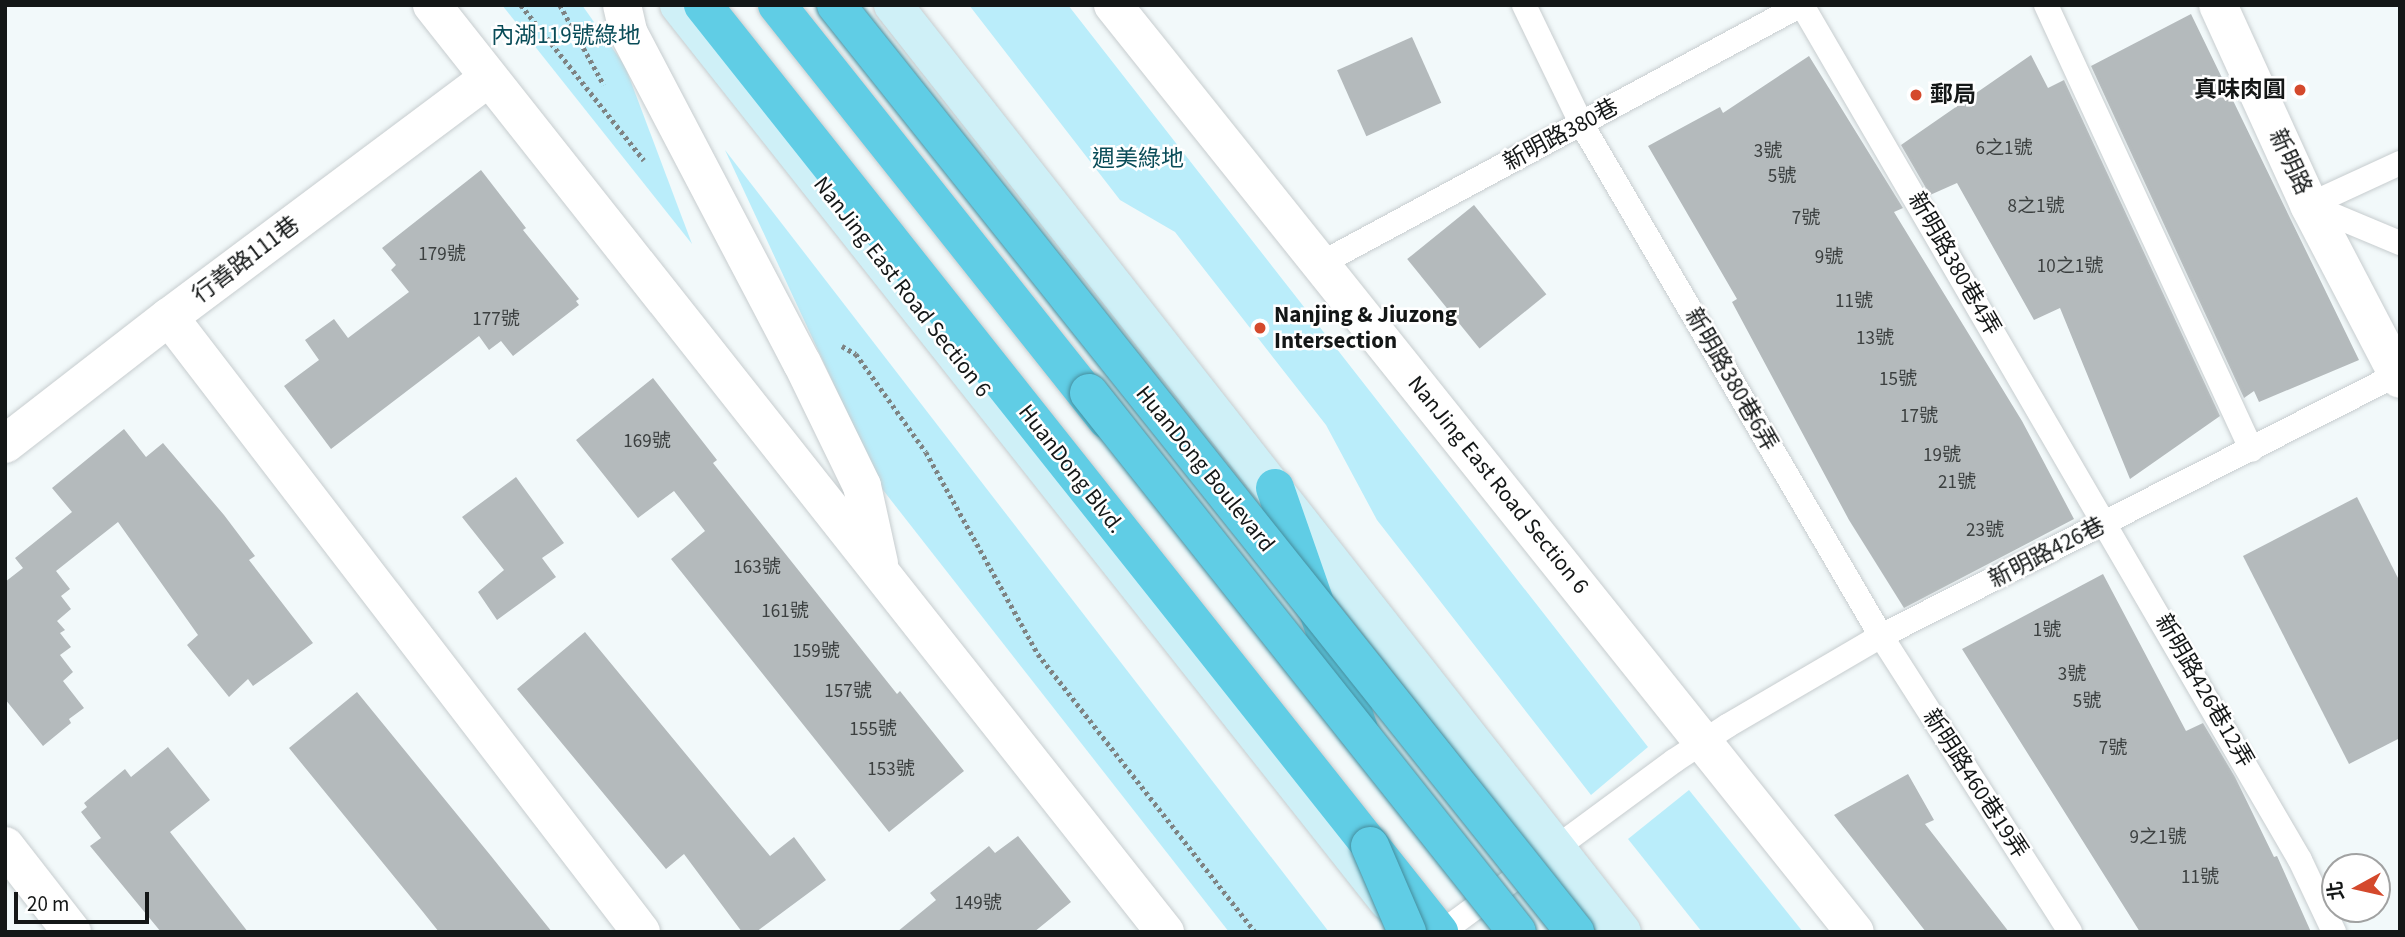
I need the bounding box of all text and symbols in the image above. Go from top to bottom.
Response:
park label: 內湖119號綠地 [491,22,641,50]
place label: 真味肉圓 [2194,76,2286,104]
place label: 郵局 [1930,81,1976,109]
marker: 真味肉圓 [2292,82,2308,98]
marker: 郵局 [1908,87,1924,103]
street label: 新明路380巷 [1499,93,1623,177]
street label: 新明路 [2263,125,2317,199]
house number: 6之1號 [1976,138,2032,160]
house number: 3號 [1754,141,1782,163]
park label: 週美綠地 [1092,145,1184,173]
house number: 5號 [1768,166,1796,188]
street label: NanJing East Road Section 6 [807,171,997,403]
street label: 新明路380巷4弄 [1902,188,2006,340]
house number: 8之1號 [2008,196,2064,218]
house number: 7號 [1792,208,1820,230]
street label: 行善路111巷 [187,211,305,309]
house number: 179號 [418,244,466,266]
house number: 9號 [1815,247,1843,269]
house number: 10之1號 [2037,256,2103,278]
house number: 11號 [1835,291,1873,313]
place label: Nanjing & Jiuzong Intersection [1274,301,1457,355]
street label: 新明路380巷6弄 [1679,304,1783,456]
house number: 177號 [472,309,520,331]
marker: Nanjing & Jiuzong Intersection [1252,320,1268,336]
house number: 13號 [1856,328,1894,350]
house number: 15號 [1879,369,1917,391]
street label: NanJing East Road Section 6 [1402,371,1594,599]
street label: HuanDong Boulevard [1130,381,1280,557]
street label: HuanDong Blvd. [1012,399,1130,539]
house number: 17號 [1900,406,1938,428]
house number: 169號 [623,431,671,453]
house number: 19號 [1923,445,1961,467]
house number: 21號 [1938,472,1976,494]
street label: 新明路426巷 [1984,512,2110,594]
house number: 23號 [1966,520,2004,542]
house number: 163號 [733,557,781,579]
house number: 161號 [761,601,809,623]
street label: 新明路426巷12弄 [2149,610,2259,772]
house number: 1號 [2033,620,2061,642]
house number: 159號 [792,641,840,663]
house number: 3號 [2058,664,2086,686]
house number: 157號 [824,681,872,703]
house number: 5號 [2073,691,2101,713]
street label: 新明路460巷19弄 [1917,704,2033,864]
house number: 155號 [849,719,897,741]
house number: 7號 [2099,738,2127,760]
house number: 153號 [867,759,915,781]
house number: 9之1號 [2130,827,2186,849]
north arrow [2321,853,2391,923]
house number: 11號 [2181,867,2219,889]
scale bar [18,878,152,922]
text: 北 [2322,879,2351,902]
text: 20 m [27,889,69,919]
house number: 149號 [954,893,1002,915]

